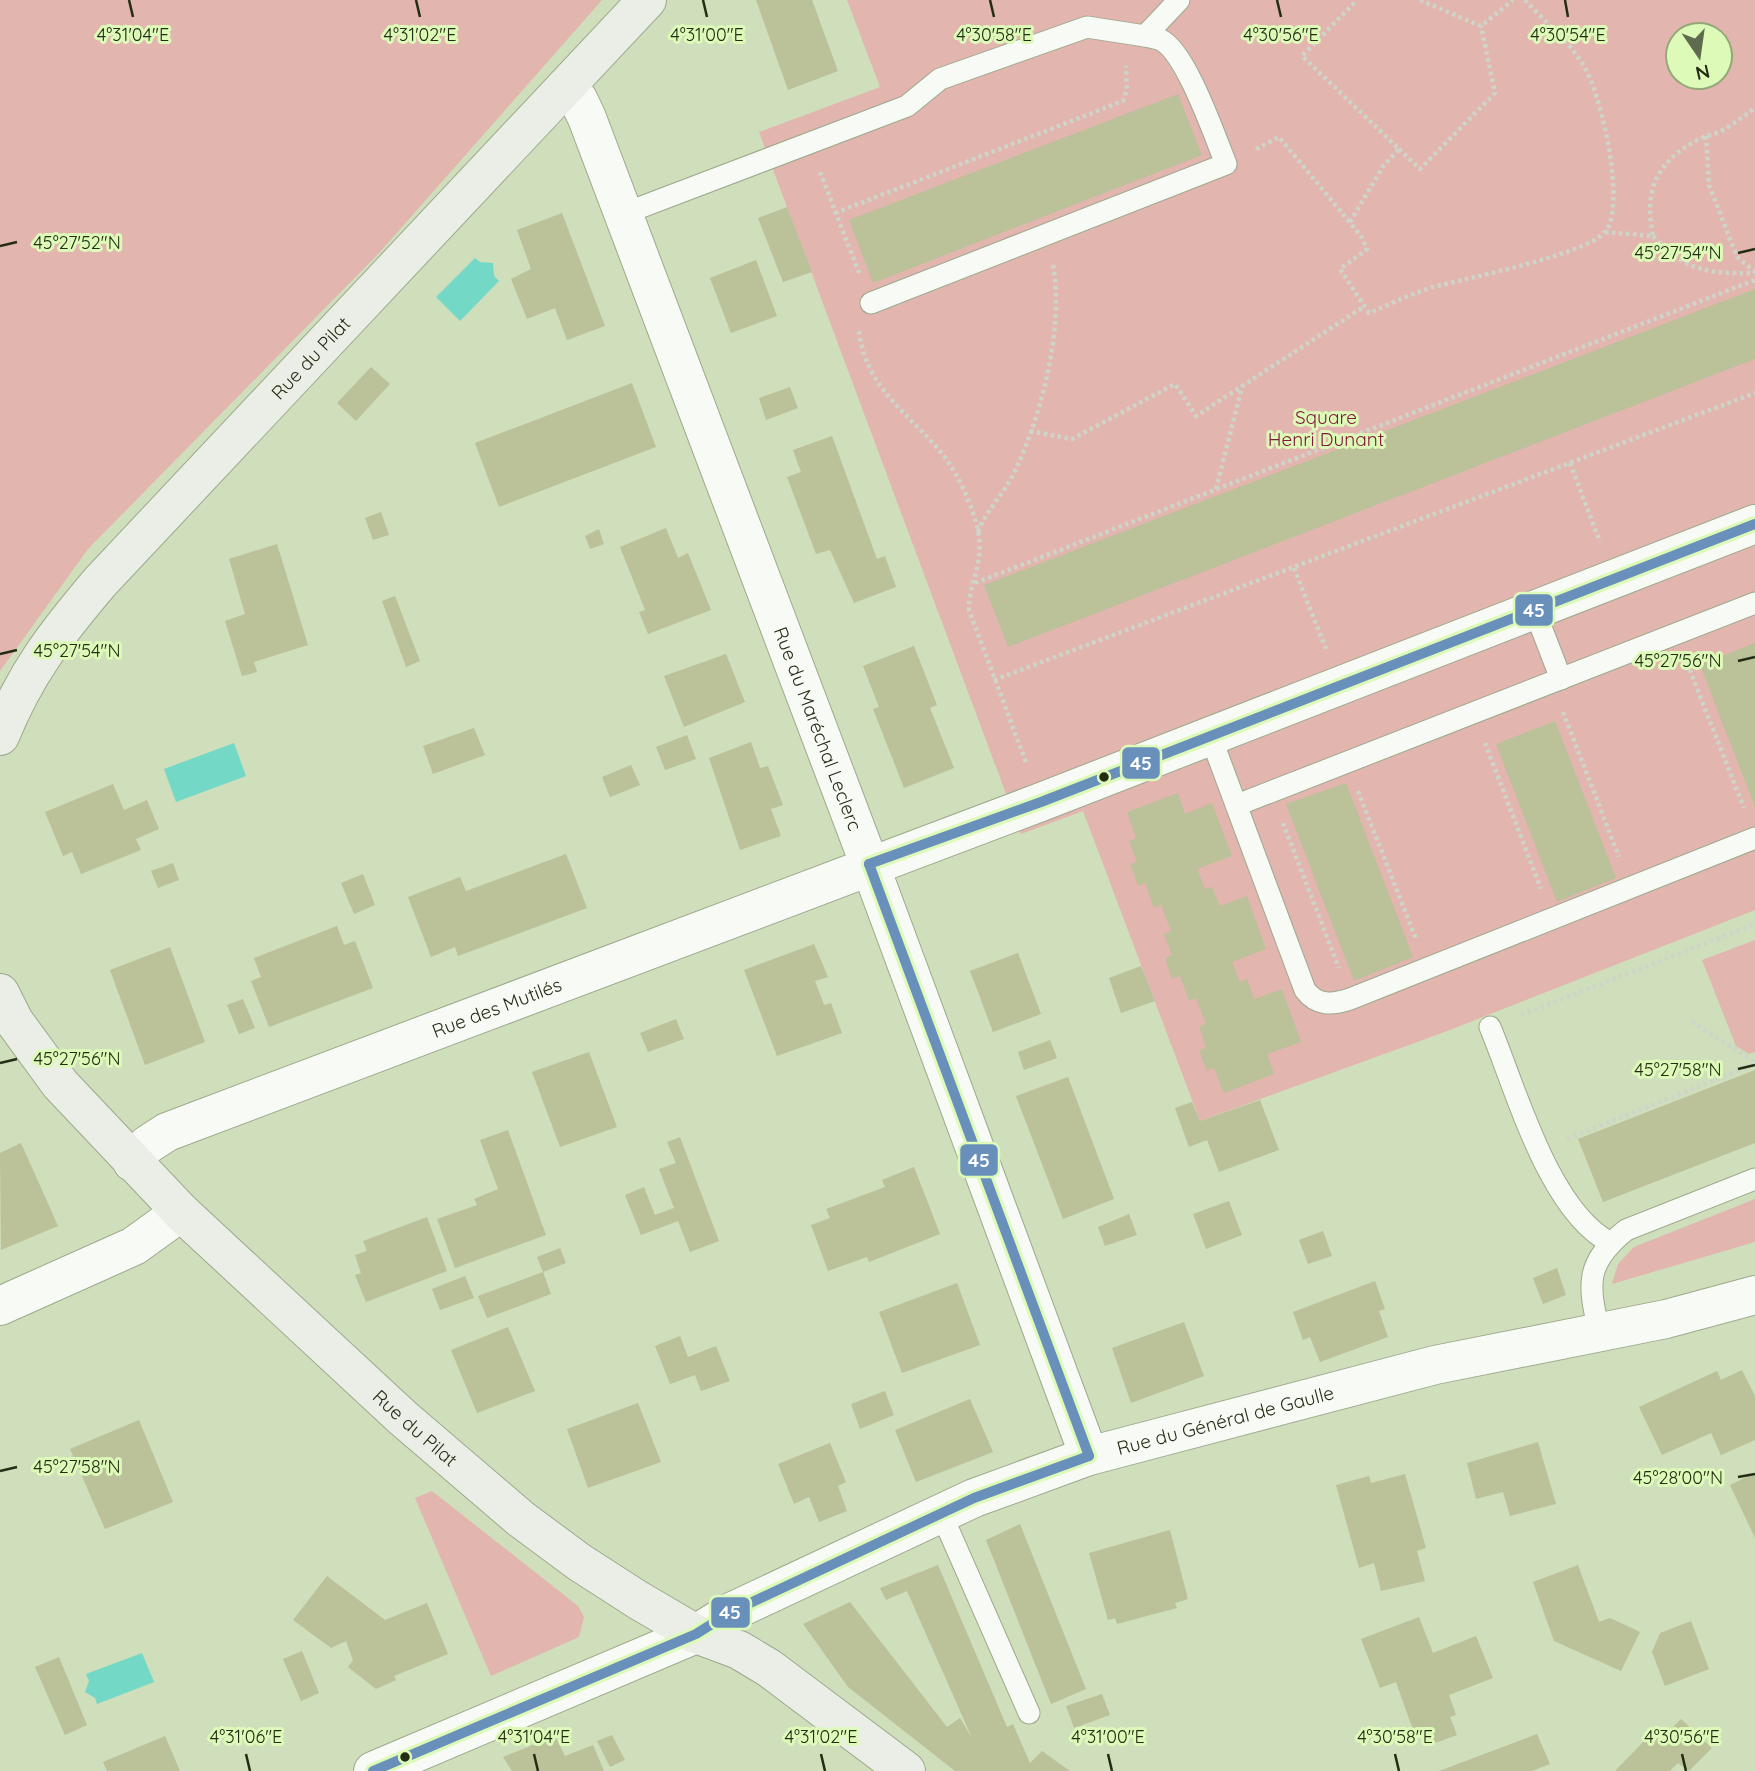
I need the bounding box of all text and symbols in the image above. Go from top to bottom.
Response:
north arrow [1664,21,1734,91]
text: 4°31'04"E [97,23,169,46]
text: 4°31'02"E [384,23,456,46]
text: 4°31'00"E [670,23,744,46]
text: 4°30'58"E [956,23,1032,46]
text: 4°30'56"E [1243,23,1319,46]
text: 4°30'54"E [1530,23,1606,46]
text: N [1693,59,1712,86]
text: 45°27'52"N [33,231,121,254]
text: 45°27'54"N [1634,241,1722,264]
street label: Rue du Pilat [266,312,355,404]
park label: Square Henri Dunant [1268,405,1384,451]
line badge: 45 [1514,593,1554,627]
text: 45 [1523,598,1545,622]
street label: Rue du Maréchal Leclerc [769,623,868,834]
text: 45°27'54"N [33,639,121,662]
text: 45°27'56"N [1634,649,1722,672]
line badge: 45 [1121,746,1161,780]
text: 45 [1130,751,1152,775]
unlabelled marker [1097,770,1111,784]
street label: Rue des Mutilés [429,972,565,1043]
text: 45°27'56"N [33,1047,121,1070]
text: 45°27'58"N [1634,1058,1722,1081]
line badge: 45 [959,1143,999,1177]
text: 45 [968,1148,990,1172]
street label: Rue du Général de Gaulle [1114,1380,1336,1460]
street label: Rue du Pilat [368,1384,463,1471]
text: 45°27'58"N [33,1455,121,1478]
text: 45°28'00"N [1633,1466,1723,1489]
line badge: 45 [710,1596,751,1629]
text: 45 [719,1600,741,1624]
text: 4°31'06"E [210,1725,282,1748]
text: 4°31'04"E [498,1725,570,1748]
text: 4°31'02"E [785,1725,857,1748]
text: 4°31'00"E [1071,1725,1145,1748]
text: 4°30'58"E [1357,1725,1433,1748]
text: 4°30'56"E [1644,1725,1720,1748]
unlabelled marker [398,1750,412,1764]

